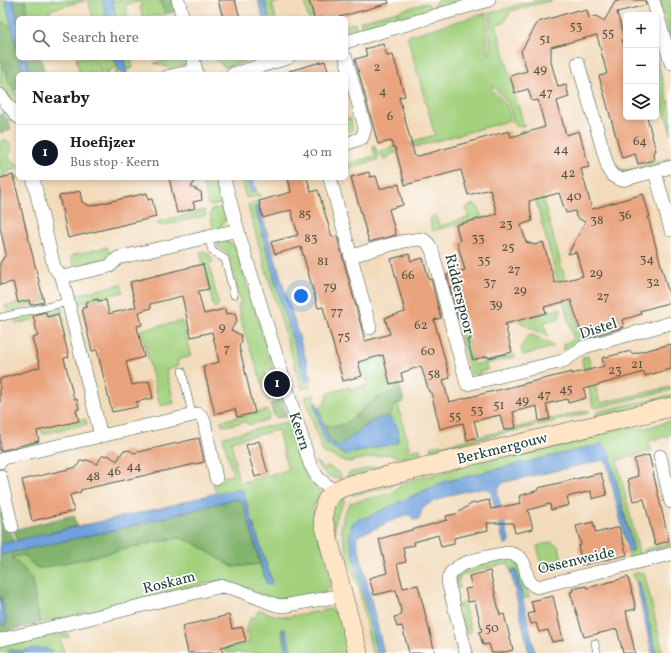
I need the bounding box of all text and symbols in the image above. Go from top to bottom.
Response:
map controls [623,12,659,120]
button: + [623,12,659,48]
search box [16,16,348,60]
house number: 53 [570,18,583,36]
house number: 55 [602,25,614,43]
icon: search [30,27,52,49]
text: Search here [62,28,139,49]
house number: 51 [539,31,551,49]
button: − [623,48,659,84]
house number: 2 [374,59,381,77]
house number: 49 [533,61,547,79]
house number: 4 [379,83,387,101]
house number: 47 [539,84,553,102]
button: layers [623,84,659,120]
text: Nearby [32,87,90,110]
house number: 6 [387,108,394,126]
text: Hoefijzer [70,133,135,154]
house number: 64 [633,133,647,151]
house number: 44 [553,141,569,159]
text: 1 [42,144,48,162]
text: 40 m [303,144,332,162]
text: Bus stop · Keern [70,154,160,172]
house number: 42 [561,165,575,183]
house number: 40 [566,188,582,206]
house number: 85 [299,206,311,224]
house number: 36 [618,207,632,225]
house number: 38 [590,212,604,230]
house number: 23 [499,216,513,234]
house number: 83 [304,230,318,248]
house number: 33 [471,230,485,248]
house number: 25 [501,239,515,257]
house number: 34 [640,251,654,269]
street label: Ridderspoor [438,252,479,337]
house number: 35 [478,252,490,270]
house number: 81 [317,253,329,271]
house number: 27 [508,261,520,279]
house number: 29 [589,265,603,283]
house number: 66 [401,267,415,285]
house number: 37 [484,274,496,292]
house number: 32 [646,274,660,292]
house number: 79 [324,278,337,296]
house number: 29 [513,282,527,300]
your location [291,286,311,306]
house number: 27 [597,288,609,306]
house number: 39 [489,296,503,314]
house number: 77 [331,303,343,321]
street label: Distel [577,313,620,345]
house number: 62 [414,317,428,335]
house number: 9 [219,319,226,337]
house number: 75 [338,328,350,346]
house number: 7 [224,340,230,358]
house number: 60 [421,343,435,361]
house number: 21 [631,356,643,374]
house number: 23 [608,362,622,380]
house number: 58 [428,366,440,384]
pin: 1 [264,369,290,399]
house number: 45 [559,381,573,399]
house number: 47 [537,386,551,404]
house number: 49 [515,392,529,410]
house number: 51 [493,397,505,415]
house number: 53 [471,402,484,420]
house number: 55 [449,408,461,426]
street label: Keern [283,410,315,453]
street label: Berkmergouw [455,428,550,471]
house number: 44 [126,458,142,476]
house number: 46 [107,463,122,481]
house number: 48 [86,468,100,486]
street label: Ossenweide [536,542,617,580]
street label: Roskam [141,567,198,600]
house number: 50 [485,620,499,638]

